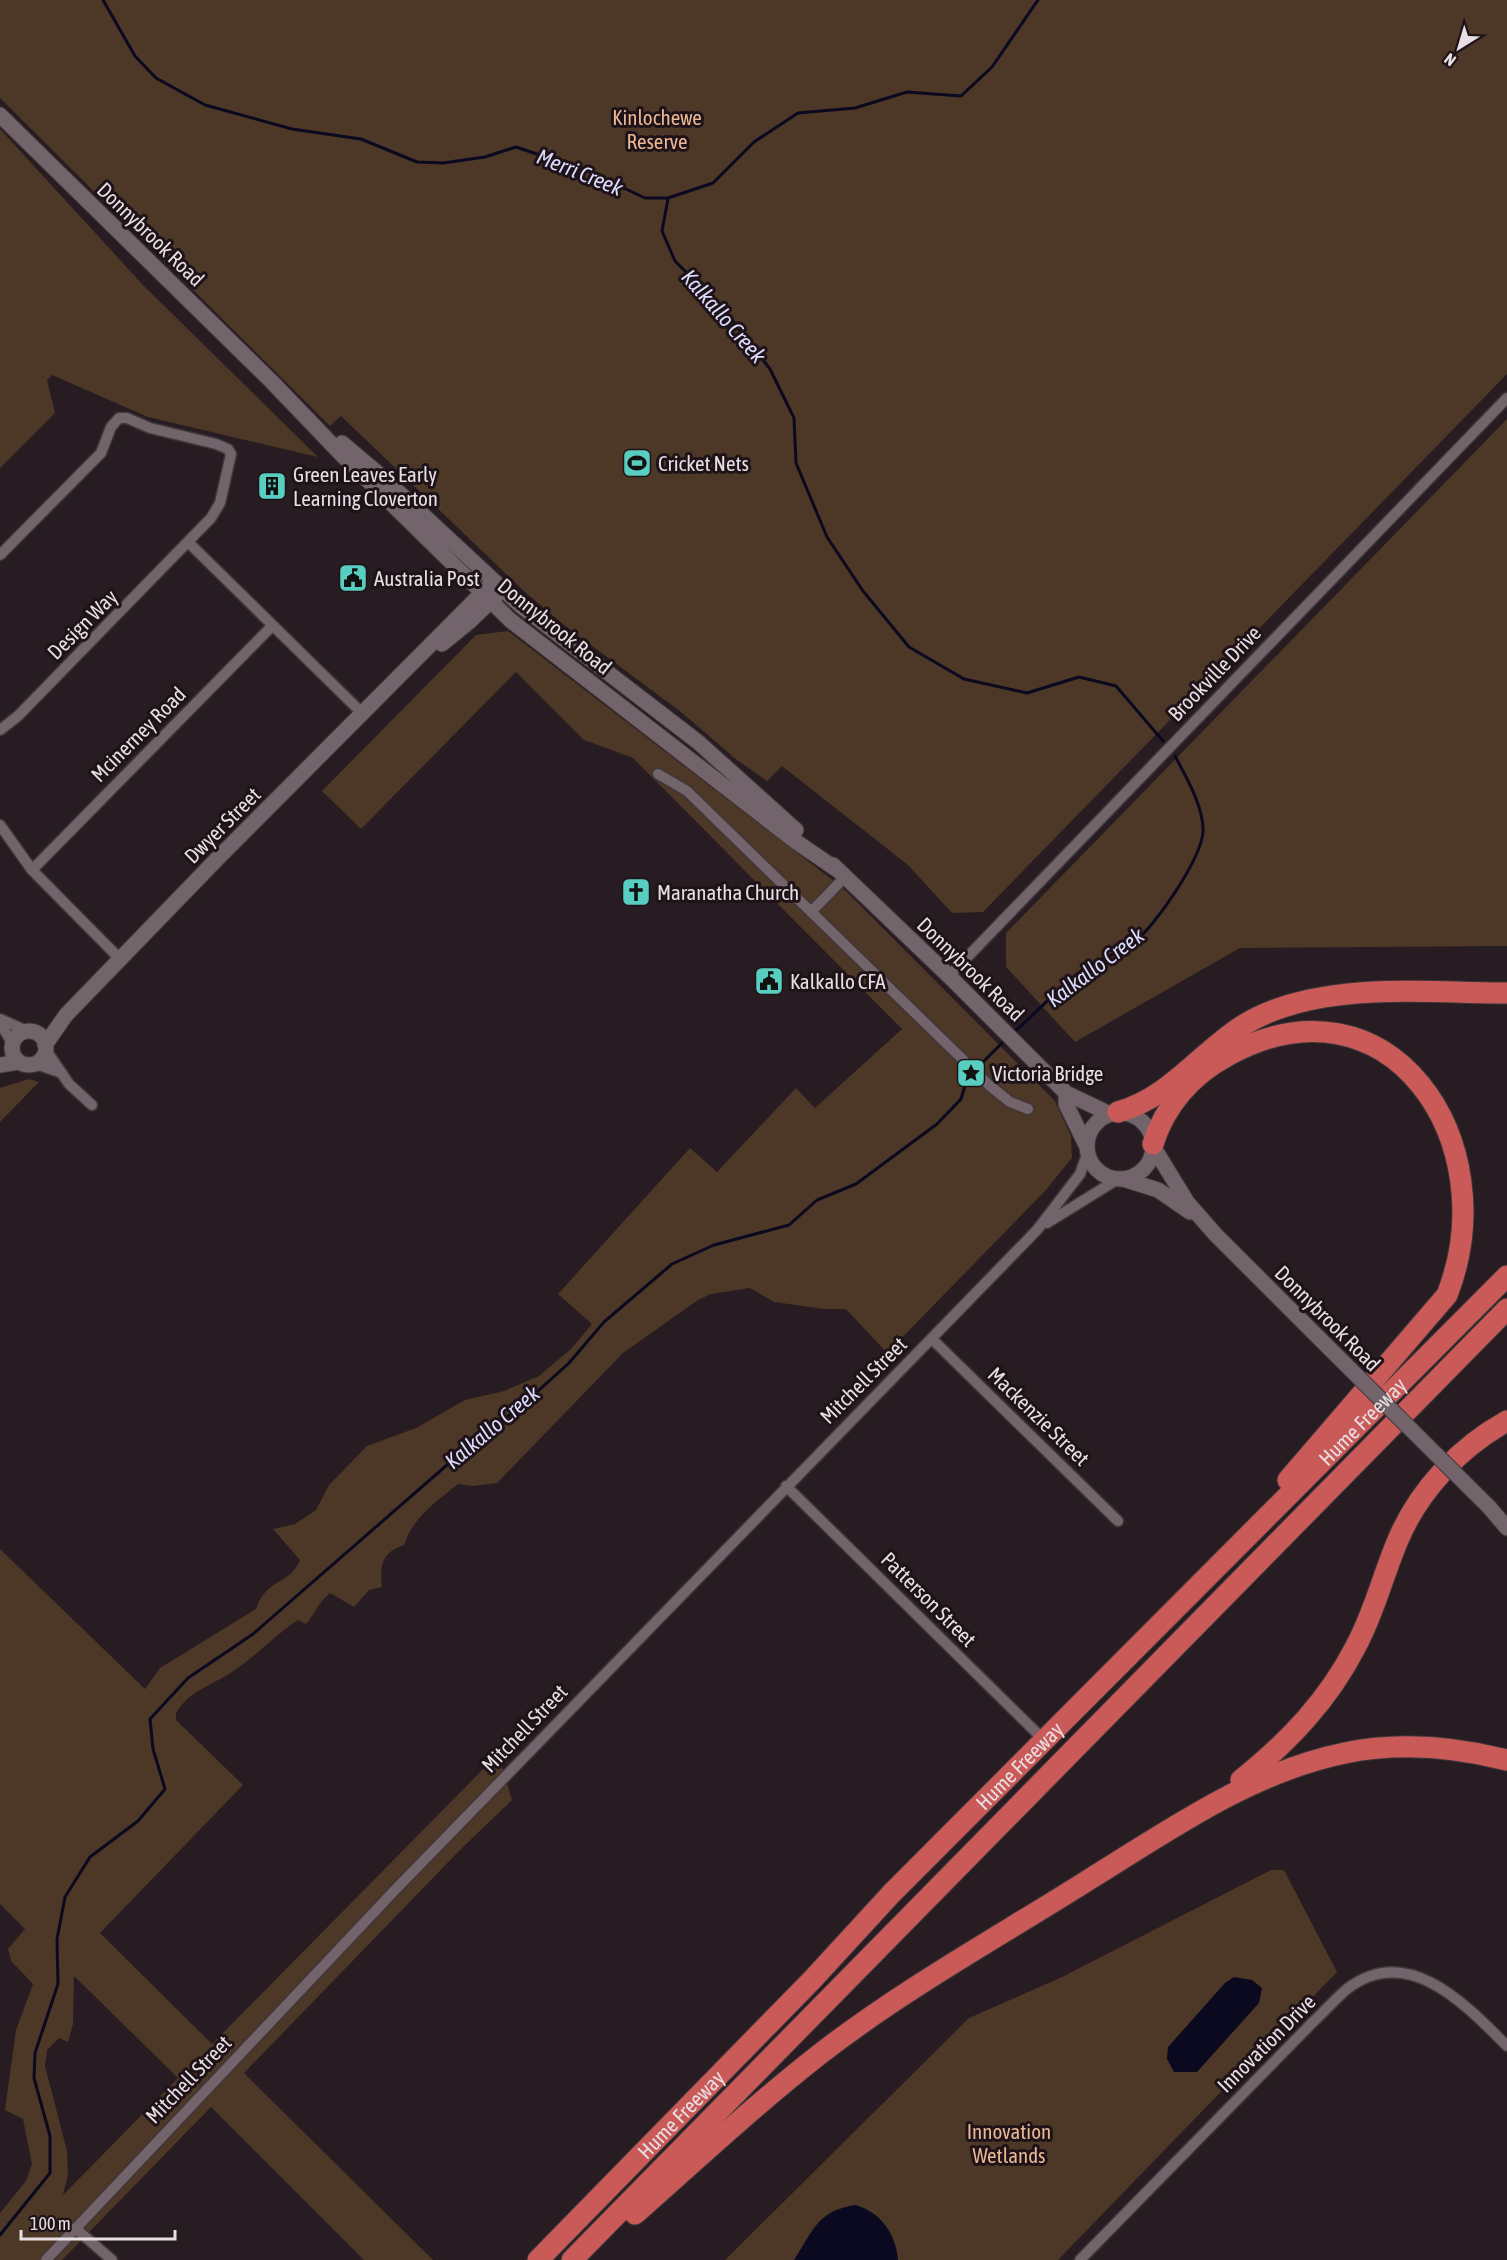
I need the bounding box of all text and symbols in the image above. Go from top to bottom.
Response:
north arrow [1429,18,1489,78]
text: N [1441,50,1459,70]
park label: Kinlochewe Reserve [612,105,702,153]
water label: Merri Creek [533,143,627,201]
street label: Donnybrook Road [93,177,209,291]
water label: Kalkallo Creek [676,264,772,368]
sports icon: Cricket Nets [621,447,653,479]
place label: Cricket Nets [658,451,749,475]
place label: Green Leaves Early Learning Cloverton [293,462,438,510]
building icon: Green Leaves Early Learning Cloverton [256,470,288,502]
public building icon: Australia Post [337,562,369,594]
place label: Australia Post [374,566,480,590]
street label: Donnybrook Road [494,573,616,679]
street label: Design Way [42,584,122,664]
street label: Brookville Drive [1163,621,1265,725]
street label: Mcinerney Road [86,682,190,786]
street label: Dwyer Street [179,782,265,868]
church icon: Maranatha Church [620,876,652,908]
place label: Maranatha Church [657,880,799,904]
street label: Donnybrook Road [913,912,1029,1026]
water label: Kalkallo Creek [1041,922,1149,1012]
public building icon: Kalkallo CFA [753,965,785,997]
place label: Kalkallo CFA [790,969,886,993]
place icon: Victoria Bridge [955,1057,987,1089]
place label: Victoria Bridge [992,1061,1103,1085]
street label: Donnybrook Road [1270,1260,1386,1376]
street label: Mitchell Street [815,1332,911,1428]
street label: Mackenzie Street [984,1362,1094,1470]
street label: Hume Freeway [1314,1372,1411,1470]
water label: Kalkallo Creek [439,1380,545,1474]
street label: Patterson Street [877,1547,981,1651]
street label: Mitchell Street [476,1679,572,1777]
street label: Hume Freeway [970,1717,1068,1814]
street label: Innovation Drive [1212,1989,1320,2097]
street label: Mitchell Street [140,2030,236,2128]
street label: Hume Freeway [632,2065,729,2163]
park label: Innovation Wetlands [967,2119,1051,2167]
scale bar [21,2203,176,2241]
text: 100 m [30,2213,71,2234]

